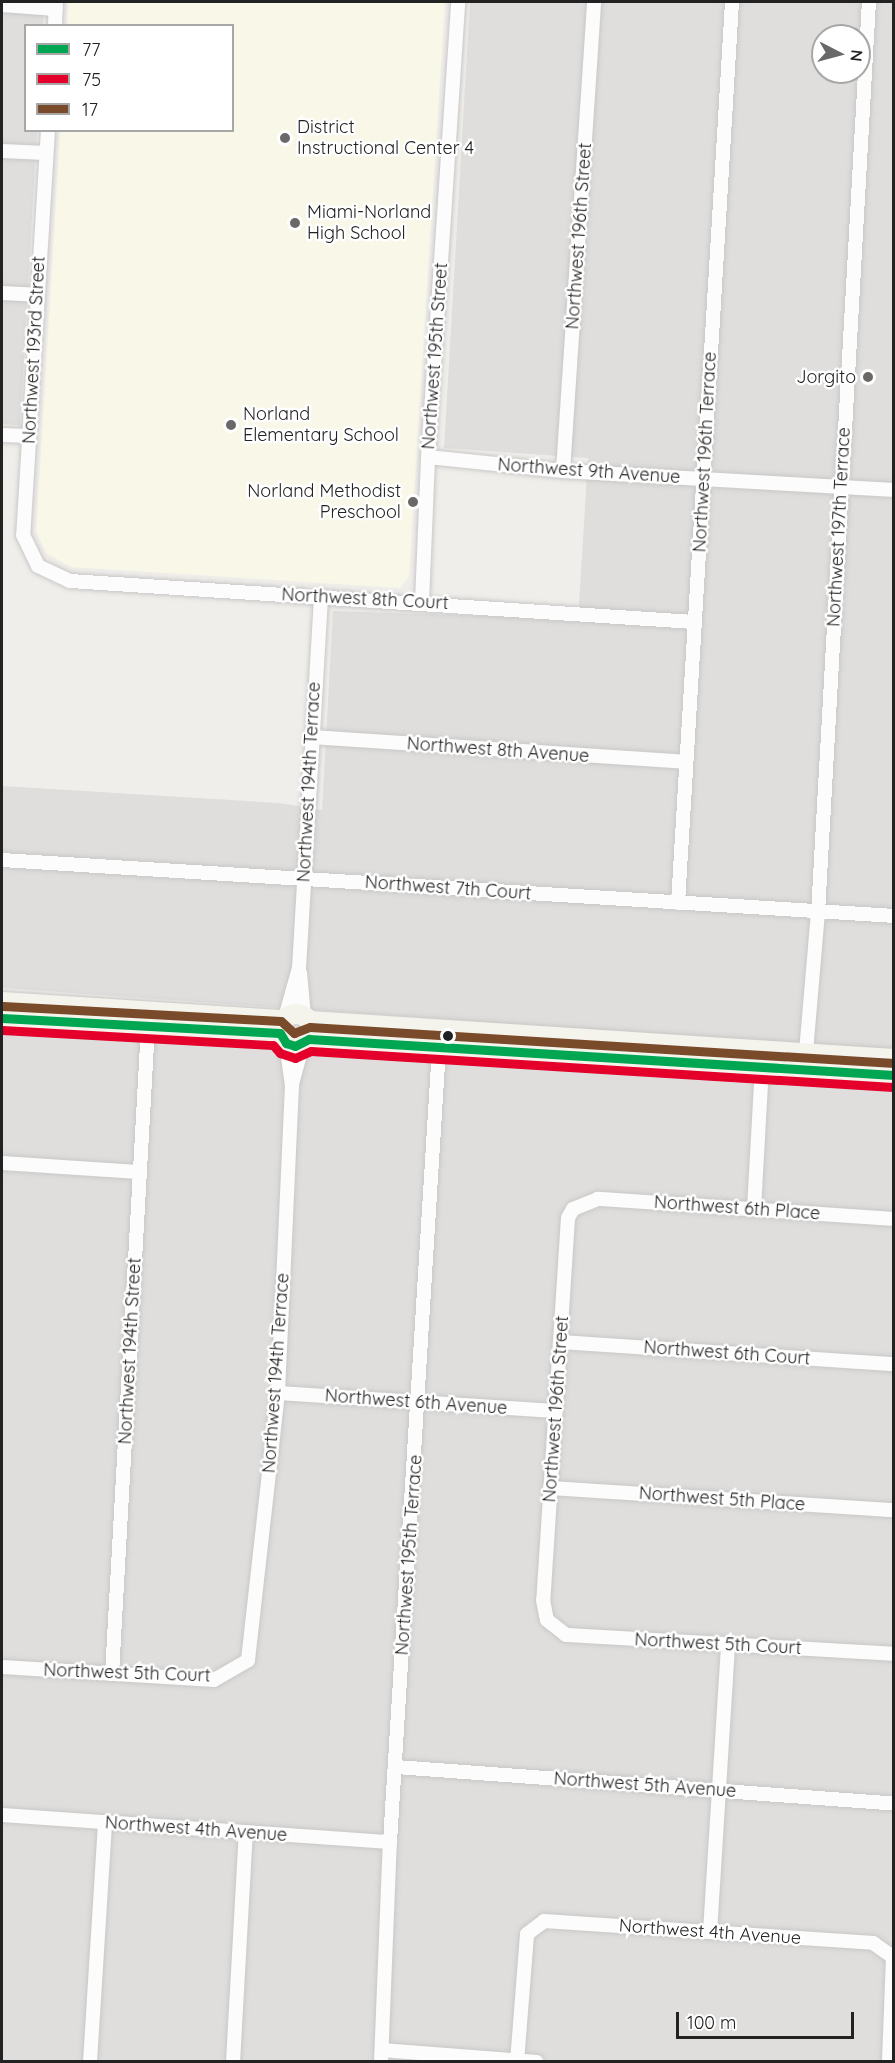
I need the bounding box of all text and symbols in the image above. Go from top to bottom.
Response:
legend [24,24,234,132]
north arrow [811,24,871,84]
text: 77 [82,38,100,61]
text: N [846,49,867,63]
text: 75 [82,68,101,91]
text: 17 [82,98,98,121]
place label: District Instructional Center 4 [297,117,474,160]
marker: District Instructional Center 4 [278,131,292,145]
street label: Northwest 196th Street [562,142,596,330]
place label: Miami-Norland High School [307,202,431,244]
marker: Miami-Norland High School [288,216,302,230]
street label: Northwest 193rd Street [18,256,50,444]
street label: Northwest 195th Street [418,262,452,450]
street label: Northwest 196th Terrace [689,351,721,553]
place label: Jorgito [796,366,856,388]
marker: Jorgito [861,370,875,384]
place label: Norland Elementary School [243,404,399,446]
marker: Norland Elementary School [224,418,238,432]
street label: Northwest 197th Terrace [823,427,855,627]
street label: Northwest 9th Avenue [497,454,681,488]
place label: Norland Methodist Preschool [247,481,401,524]
marker: Norland Methodist Preschool [406,495,420,509]
street label: Northwest 8th Court [281,584,449,614]
street label: Northwest 194th Terrace [293,681,325,883]
street label: Northwest 8th Avenue [406,733,590,767]
street label: Northwest 7th Court [364,871,532,905]
unlabelled marker [442,1030,454,1042]
street label: Northwest 6th Place [653,1191,821,1225]
street label: Northwest 194th Street [114,1257,146,1445]
street label: Northwest 194th Terrace [258,1272,294,1474]
street label: Northwest 196th Street [539,1315,573,1503]
street label: Northwest 6th Court [643,1336,811,1370]
street label: Northwest 6th Avenue [324,1385,508,1419]
street label: Northwest 195th Terrace [391,1454,427,1656]
street label: Northwest 5th Place [638,1482,806,1516]
street label: Northwest 5th Court [634,1629,802,1659]
street label: Northwest 5th Court [43,1659,211,1687]
street label: Northwest 5th Avenue [553,1768,737,1802]
street label: Northwest 4th Avenue [104,1812,288,1846]
street label: Northwest 4th Avenue [618,1915,802,1949]
scale bar [679,2000,858,2038]
text: 100 m [687,2011,736,2034]

